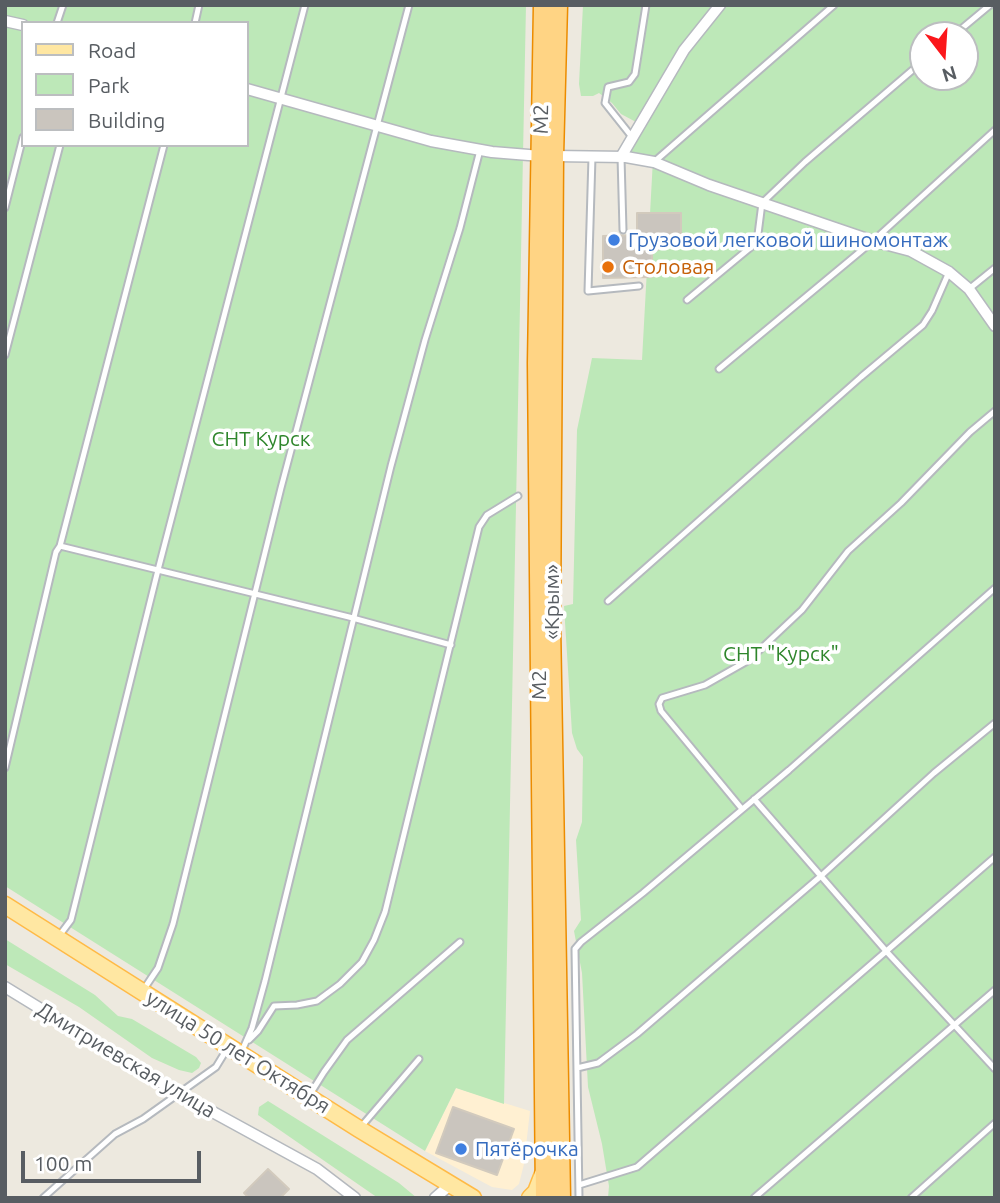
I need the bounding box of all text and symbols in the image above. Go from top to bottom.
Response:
legend [21,21,248,147]
north arrow [909,21,979,91]
text: Road [88,38,136,62]
text: N [940,62,960,87]
text: Park [88,73,130,97]
street label: М2 [528,104,554,134]
text: Building [88,108,165,132]
place label: Грузовой легковой шиномонтаж [628,227,948,253]
marker: Грузовой легковой шиномонтаж [606,232,622,248]
place label: Столовая [622,254,714,280]
marker: Столовая [600,259,616,275]
park label: СНТ Курск [212,426,310,452]
street label: «Крым» [539,564,565,640]
park label: СНТ "Курск" [723,641,839,667]
street label: М2 [526,670,552,700]
street label: улица 50 лет Октября [141,985,335,1119]
street label: Дмитриевская улица [32,997,220,1123]
scale bar [24,1136,205,1180]
place label: Пятёрочка [475,1136,579,1162]
marker: Пятёрочка [453,1141,469,1157]
text: 100 m [34,1151,92,1175]

